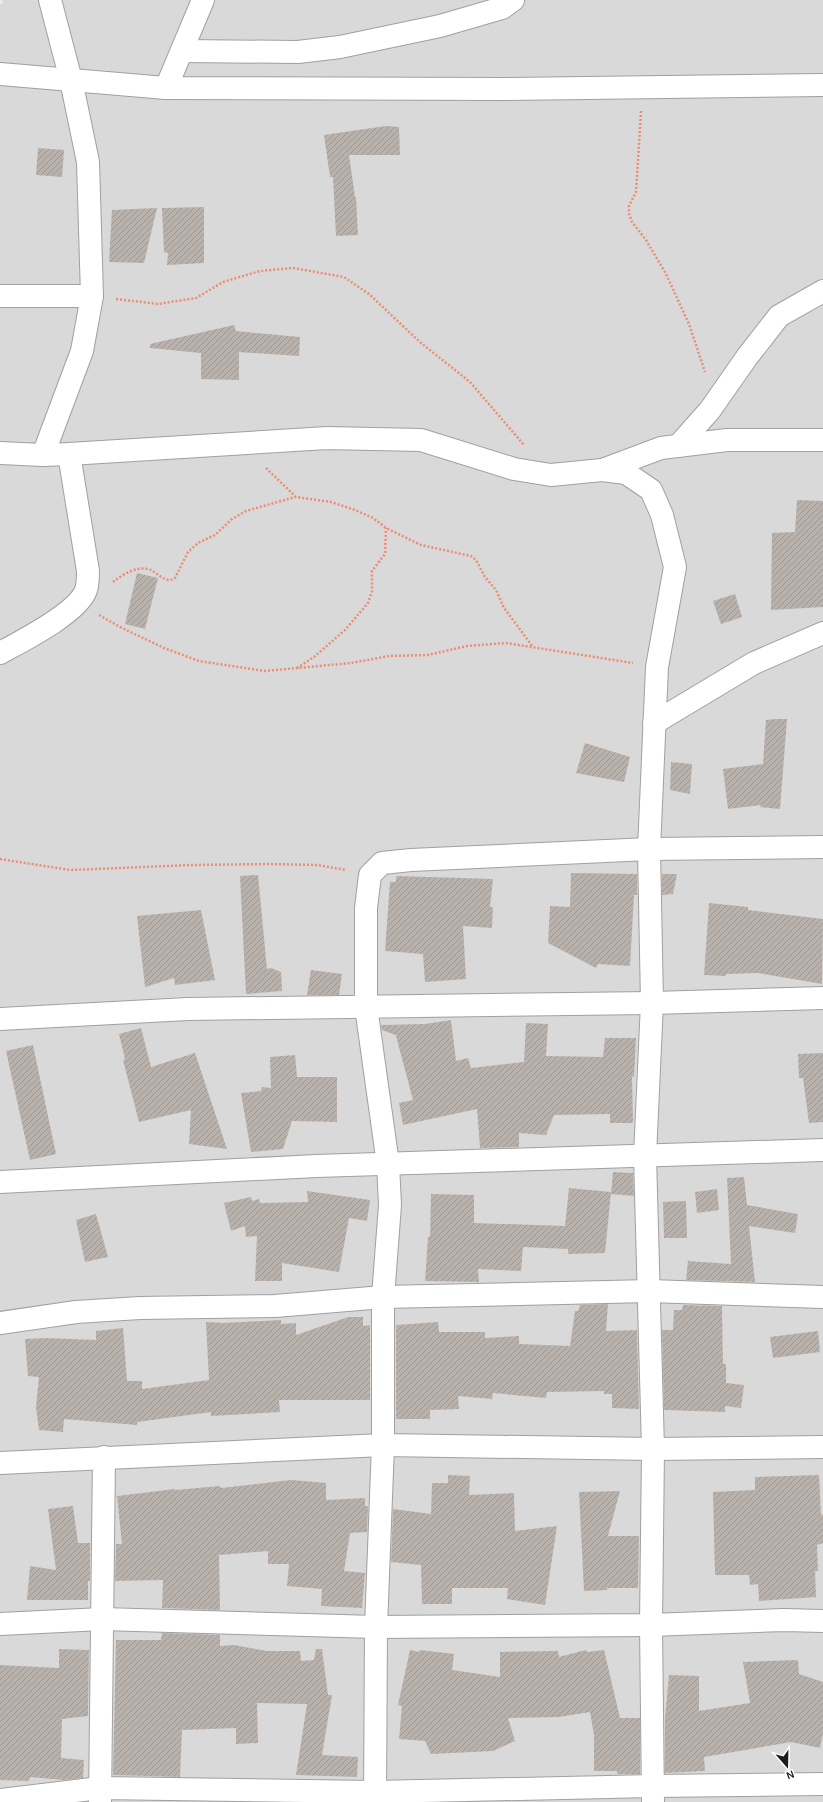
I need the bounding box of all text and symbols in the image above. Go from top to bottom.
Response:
north arrow [767,1746,807,1786]
text: N [784,1767,796,1782]

